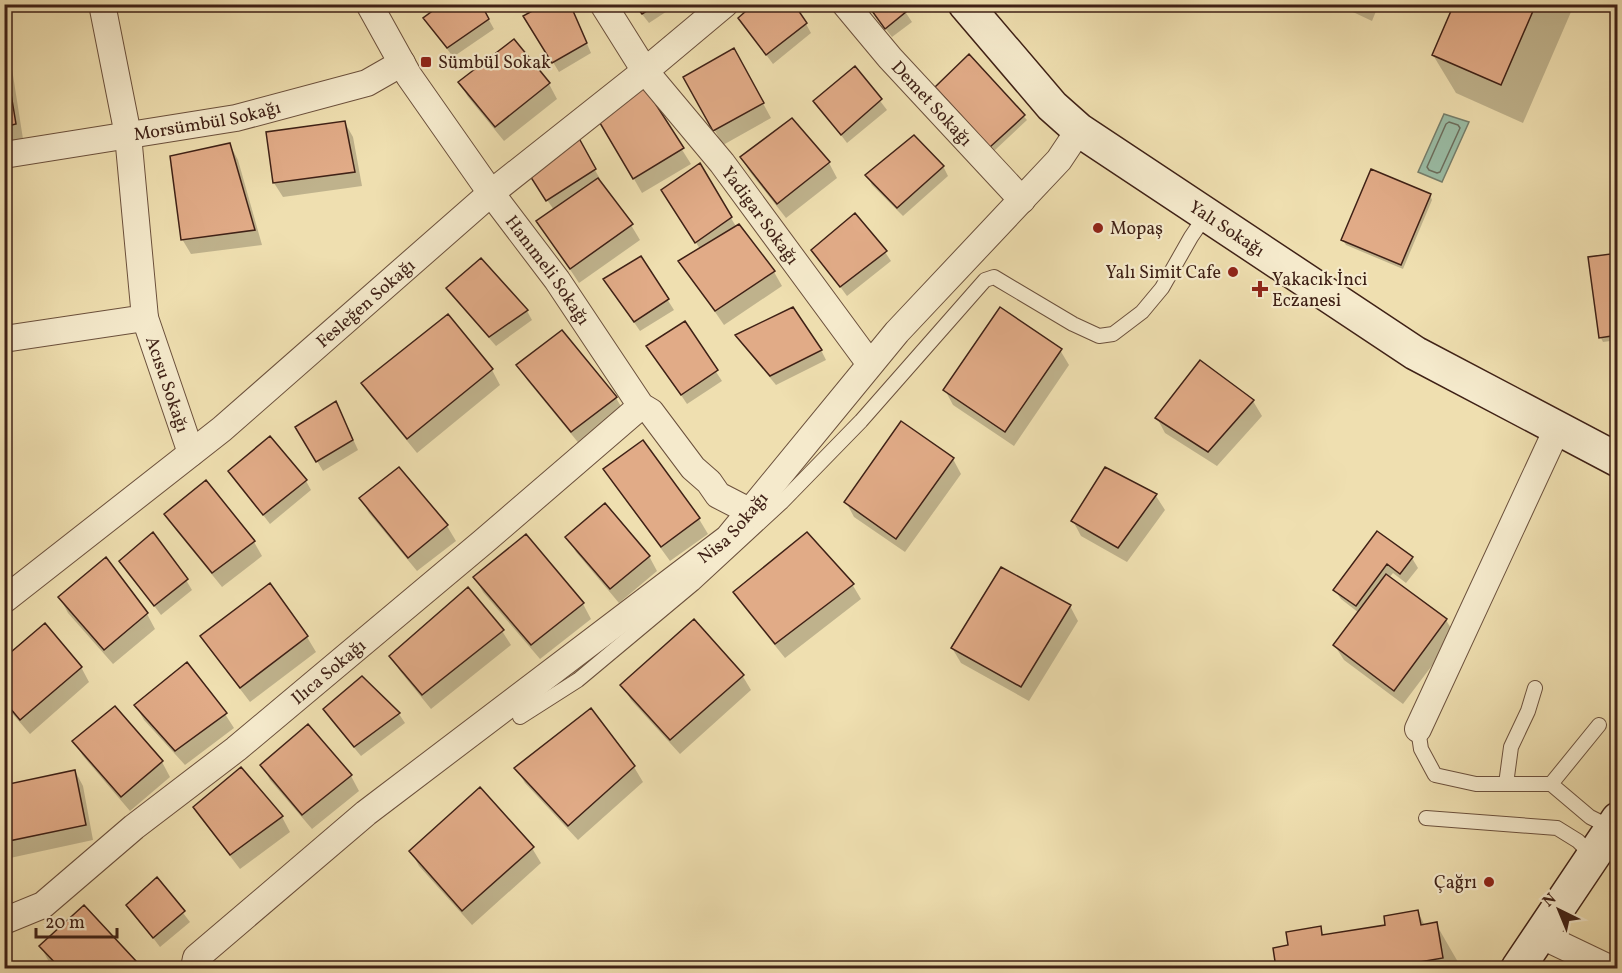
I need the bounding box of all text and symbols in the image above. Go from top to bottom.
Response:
place label: Sümbül Sokak [438,51,551,76]
marker: Sümbül Sokak [419,55,433,69]
street label: Demet Sokağı [885,56,977,153]
street label: Morsümbül Sokağı [132,96,284,148]
street label: Yadigar Sokağı [715,162,804,271]
street label: Yalı Sokağı [1183,195,1269,264]
street label: Hanımeli Sokağı [498,211,595,331]
place label: Mopaş [1110,217,1163,242]
marker: Mopaş [1091,221,1105,235]
street label: Fesleğen Sokağı [312,254,421,355]
place label: Yalı Simit Cafe [1105,261,1221,286]
marker: Yalı Simit Cafe [1226,265,1240,279]
place label: Yakacık İnci Eczanesi [1272,268,1367,314]
marker: Yakacık İnci Eczanesi [1253,282,1267,296]
street label: Acısu Sokağı [138,333,194,436]
street label: Nisa Sokağı [693,487,775,570]
street label: Ilıca Sokağı [287,634,372,711]
place label: Çağrı [1434,871,1477,896]
marker: Çağrı [1482,875,1496,889]
north arrow [1529,880,1589,940]
text: N [1538,888,1562,913]
scale bar [36,901,117,939]
text: 20 m [45,911,85,936]

